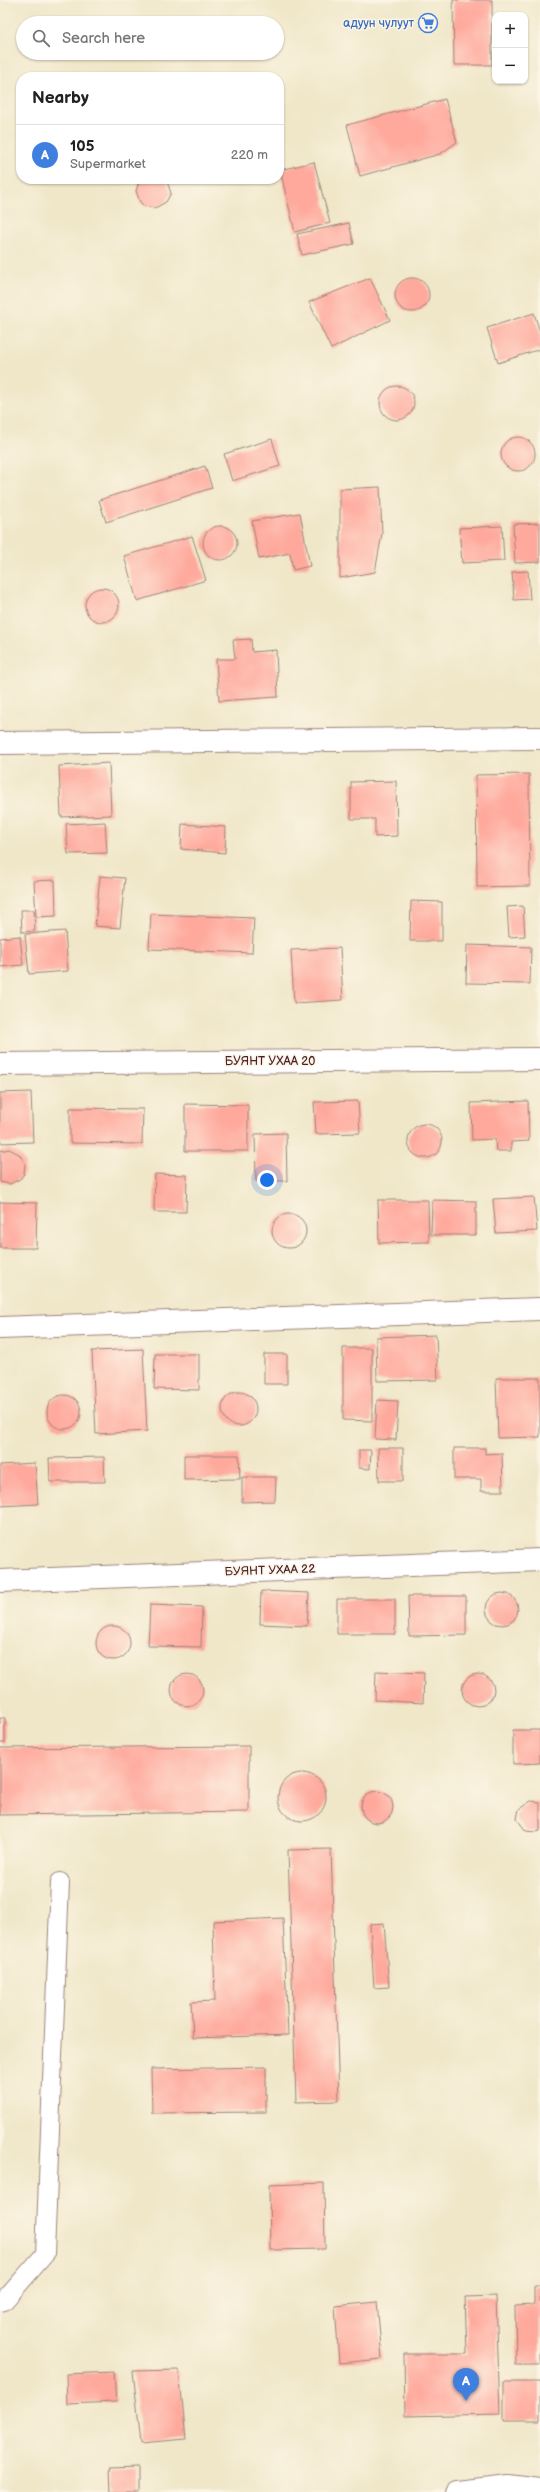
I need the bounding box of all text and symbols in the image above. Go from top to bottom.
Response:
supermarket icon: адуун чулуут [417,12,439,34]
map controls [492,12,528,84]
button: + [492,12,528,48]
search box [16,16,284,60]
place label: адуун чулуут [343,16,414,31]
icon: search [30,27,52,49]
text: Search here [62,29,145,48]
button: − [492,48,528,84]
text: Nearby [32,88,89,108]
text: 105 [70,137,94,156]
text: A [41,147,49,163]
text: 220 m [231,147,268,163]
text: Supermarket [70,156,146,172]
street label: БУЯНТ УХАА 20 [225,1054,315,1069]
your location [257,1170,277,1190]
street label: БУЯНТ УХАА 22 [224,1561,316,1580]
pin: A [453,2368,479,2401]

